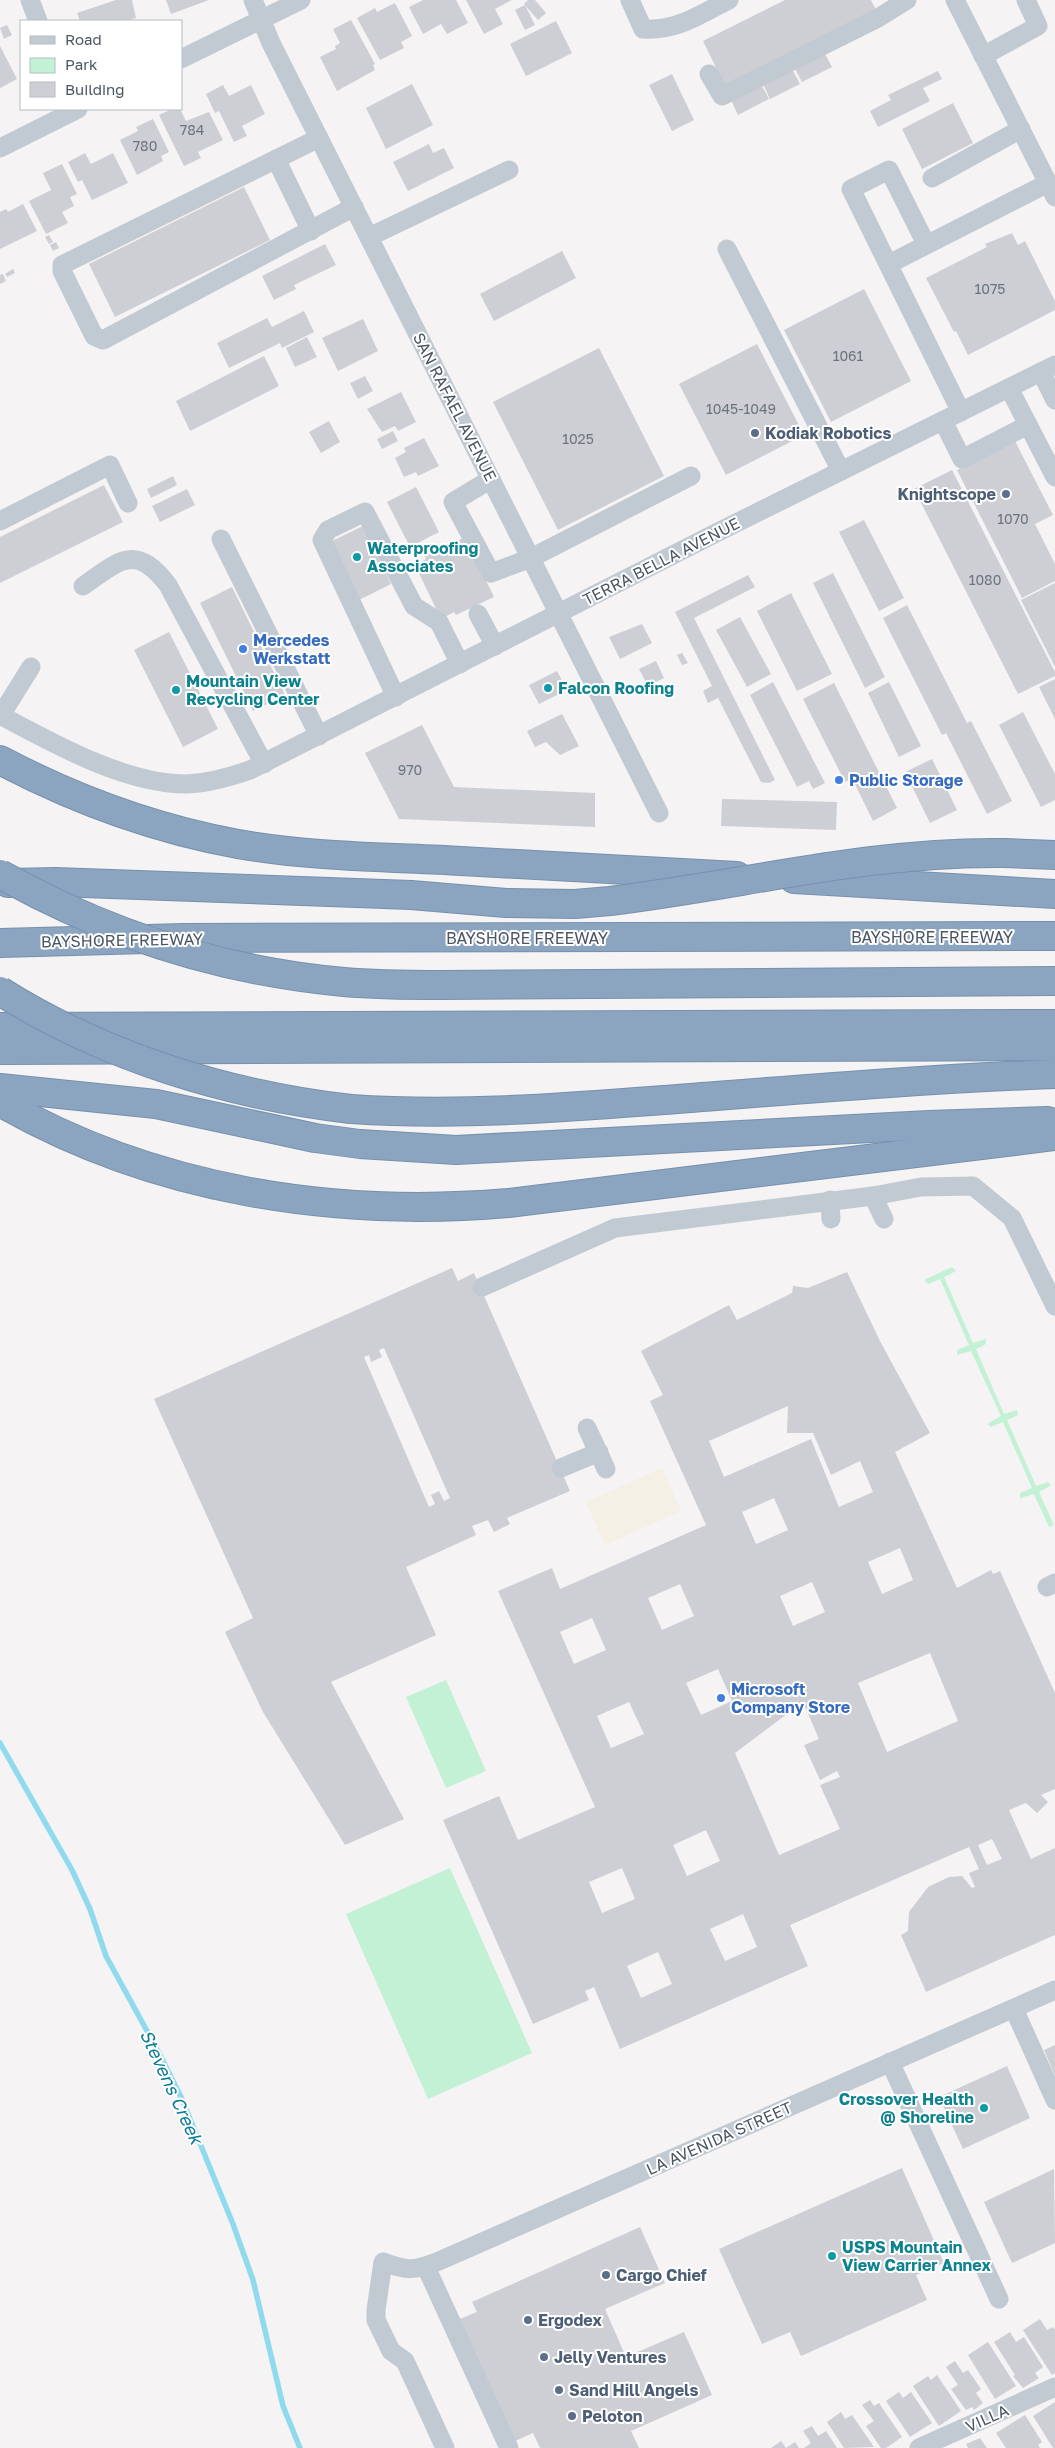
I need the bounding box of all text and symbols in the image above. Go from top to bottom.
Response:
legend [20,20,182,110]
text: Road [65,30,102,48]
text: Park [65,55,98,73]
text: Building [65,80,125,98]
house number: 784 [180,121,204,138]
house number: 780 [133,137,157,154]
house number: 1075 [974,280,1006,297]
street label: SAN RAFAEL AVENUE [409,329,501,485]
house number: 1061 [833,347,864,364]
house number: 1045-1049 [706,400,776,417]
place label: Kodiak Robotics [765,423,891,443]
marker: Kodiak Robotics [749,427,761,439]
house number: 1025 [562,430,594,447]
place label: Knightscope [897,484,996,504]
marker: Knightscope [1000,488,1012,500]
house number: 1070 [997,510,1029,527]
street label: TERRA BELLA AVENUE [579,513,743,609]
place label: Waterproofing Associates [367,538,478,576]
marker: Waterproofing Associates [351,551,363,563]
house number: 1080 [969,571,1001,588]
place label: Mercedes Werkstatt [253,630,330,668]
marker: Mercedes Werkstatt [237,643,249,655]
place label: Mountain View Recycling Center [186,671,320,709]
place label: Falcon Roofing [558,678,674,698]
marker: Falcon Roofing [542,682,554,694]
marker: Mountain View Recycling Center [170,684,182,696]
house number: 970 [398,761,422,778]
place label: Public Storage [849,770,963,790]
marker: Public Storage [833,774,845,786]
street label: BAYSHORE FREEWAY [851,927,1014,947]
street label: BAYSHORE FREEWAY [446,928,609,948]
street label: BAYSHORE FREEWAY [41,929,204,951]
place label: Microsoft Company Store [731,1679,850,1717]
marker: Microsoft Company Store [715,1692,727,1704]
water label: Stevens Creek [136,2026,209,2149]
place label: Crossover Health @ Shoreline [839,2089,974,2127]
street label: LA AVENIDA STREET [643,2097,795,2179]
marker: Crossover Health @ Shoreline [978,2102,990,2114]
place label: USPS Mountain View Carrier Annex [842,2237,991,2275]
marker: USPS Mountain View Carrier Annex [826,2250,838,2262]
place label: Cargo Chief [616,2265,707,2285]
marker: Cargo Chief [600,2269,612,2281]
place label: Ergodex [538,2310,602,2330]
marker: Ergodex [522,2314,534,2326]
place label: Jelly Ventures [554,2347,666,2367]
marker: Jelly Ventures [538,2351,550,2363]
place label: Sand Hill Angels [569,2380,698,2400]
marker: Sand Hill Angels [553,2384,565,2396]
street label: VILLA [962,2400,1012,2436]
place label: Peloton [582,2406,643,2426]
marker: Peloton [566,2410,578,2422]

